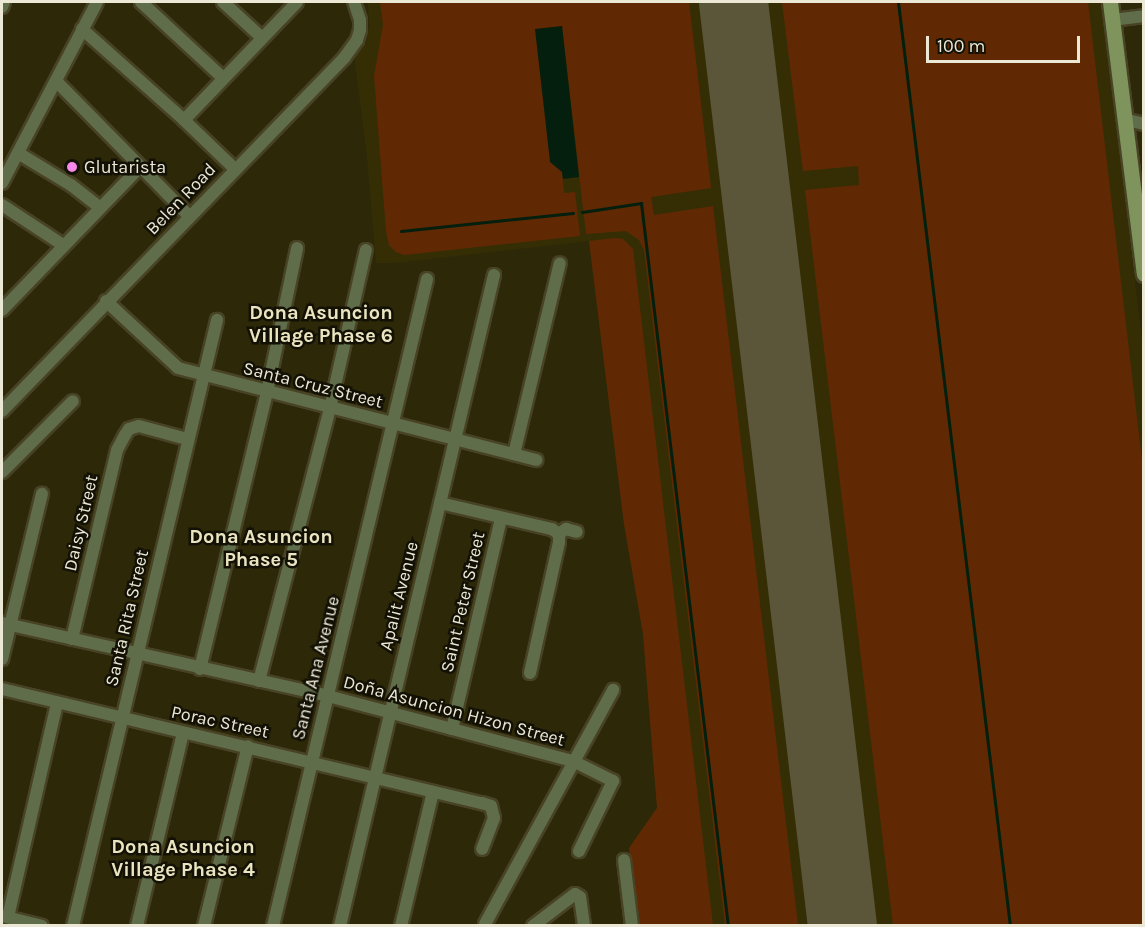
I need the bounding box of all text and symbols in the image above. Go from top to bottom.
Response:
scale bar [929,24,1084,62]
text: 100 m [937,35,985,57]
place label: Glutarista [84,156,166,178]
street label: Belen Road [142,159,220,239]
marker: Glutarista [65,160,79,174]
district label: Dona Asuncion Village Phase 6 [249,300,393,347]
street label: Santa Cruz Street [241,357,385,413]
street label: Daisy Street [59,473,103,573]
district label: Dona Asuncion Phase 5 [189,524,333,571]
street label: Saint Peter Street [436,530,490,674]
street label: Apalit Avenue [375,539,423,653]
street label: Santa Rita Street [101,548,153,688]
street label: Santa Ana Avenue [288,594,344,742]
street label: Doña Asuncion Hizon Street [341,671,567,751]
street label: Porac Street [169,701,271,743]
district label: Dona Asuncion Village Phase 4 [111,835,255,882]

